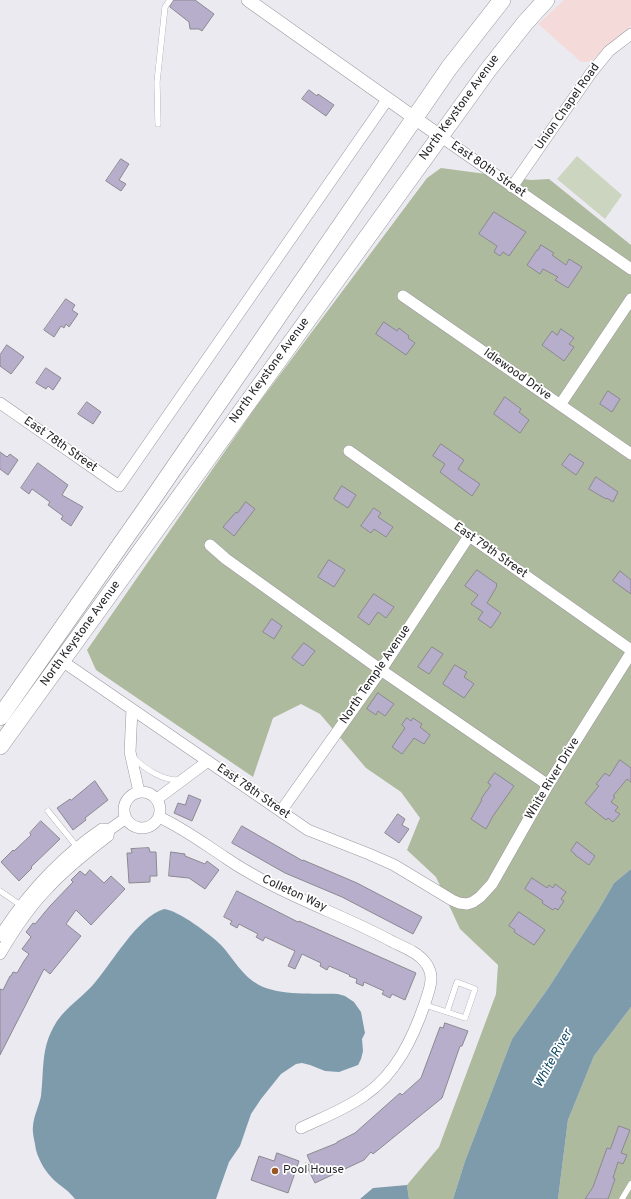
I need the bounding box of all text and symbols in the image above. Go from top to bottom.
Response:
street label: North Keystone Avenue [417,53,503,163]
street label: Union Chapel Road [533,61,603,153]
street label: East 80th Street [448,139,528,201]
street label: North Keystone Avenue [227,316,313,426]
street label: Idlewood Drive [480,346,554,404]
street label: East 78th Street [21,414,99,476]
street label: East 79th Street [450,520,530,582]
street label: North Keystone Avenue [38,579,124,689]
street label: North Temple Avenue [338,623,414,727]
street label: White River Drive [523,735,583,823]
street label: East 78th Street [214,761,292,823]
street label: Colleton Way [259,873,329,915]
water label: White River [532,1027,576,1091]
place label: Pool House [283,1164,344,1178]
marker: Pool House [270,1166,280,1176]

